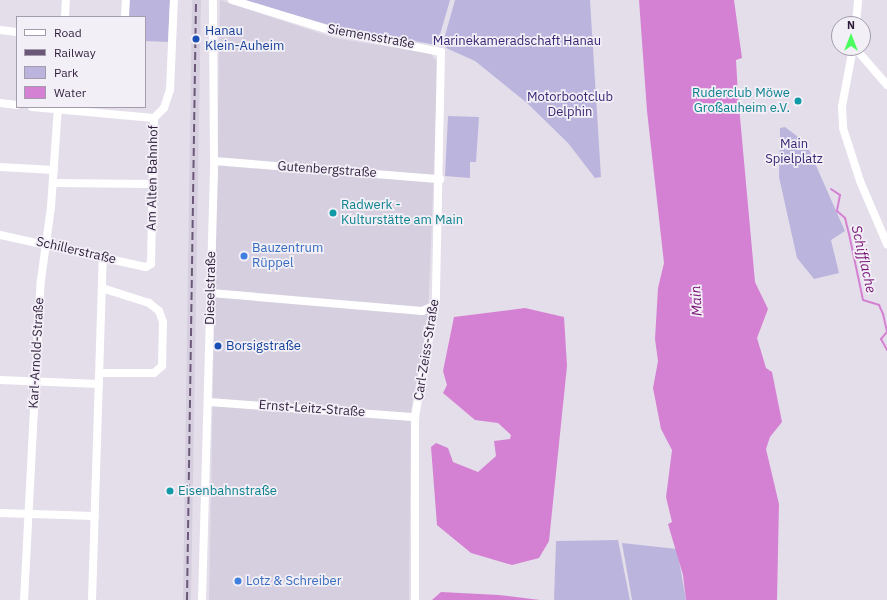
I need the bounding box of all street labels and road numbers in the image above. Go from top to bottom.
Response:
street label: Siemensstraße [326,22,416,52]
street label: Am Alten Bahnhof [144,125,162,231]
street label: Gutenbergstraße [277,159,377,181]
street label: Schillerstraße [35,234,117,268]
street label: Dieselstraße [203,251,219,325]
street label: Karl-Arnold-Straße [26,297,48,409]
street label: Carl-Zeiss-Straße [411,298,443,402]
street label: Ernst-Leitz-Straße [258,397,366,421]

